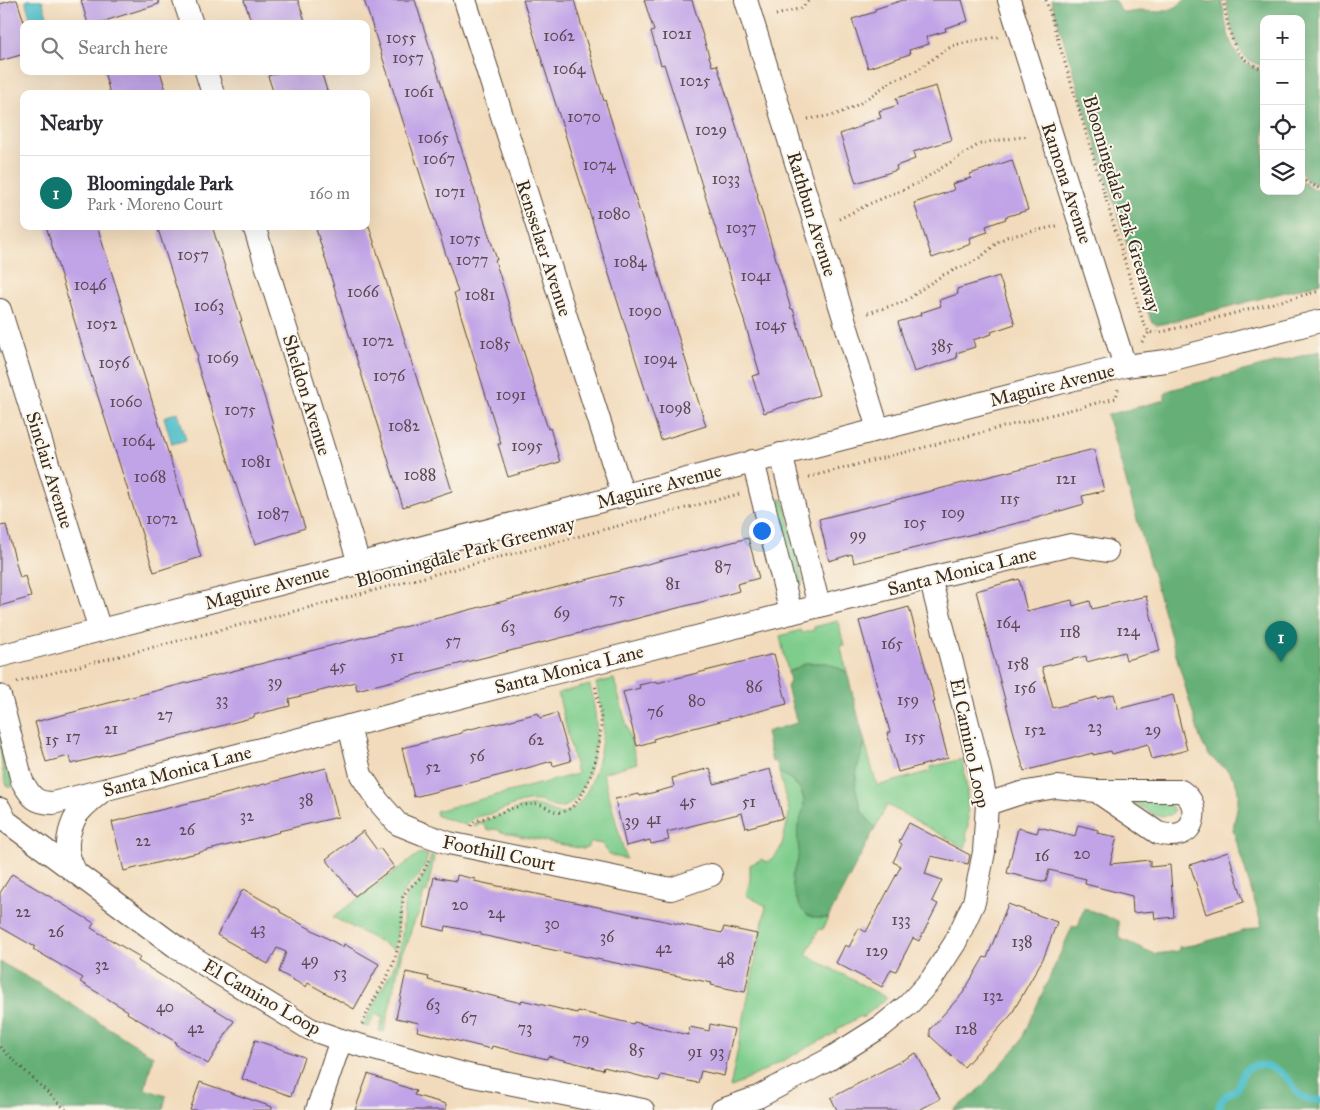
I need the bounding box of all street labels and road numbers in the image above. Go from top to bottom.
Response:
street label: Bloomingdale Park Greenway [1077,92,1166,317]
street label: Ramona Avenue [1037,119,1098,247]
street label: Rathbun Avenue [782,149,842,279]
street label: Rensselaer Avenue [511,177,577,319]
street label: Sheldon Avenue [278,332,336,458]
street label: Maguire Avenue [987,358,1117,413]
street label: Sinclair Avenue [21,409,79,531]
street label: Maguire Avenue [594,458,724,515]
street label: Bloomingdale Park Greenway [353,511,579,593]
street label: Santa Monica Lane [885,541,1039,601]
street label: Maguire Avenue [202,559,332,616]
street label: Santa Monica Lane [492,639,646,699]
street label: El Camino Loop [945,676,995,810]
street label: Santa Monica Lane [100,740,254,802]
street label: Foothill Court [440,830,558,876]
street label: El Camino Loop [199,954,325,1040]

